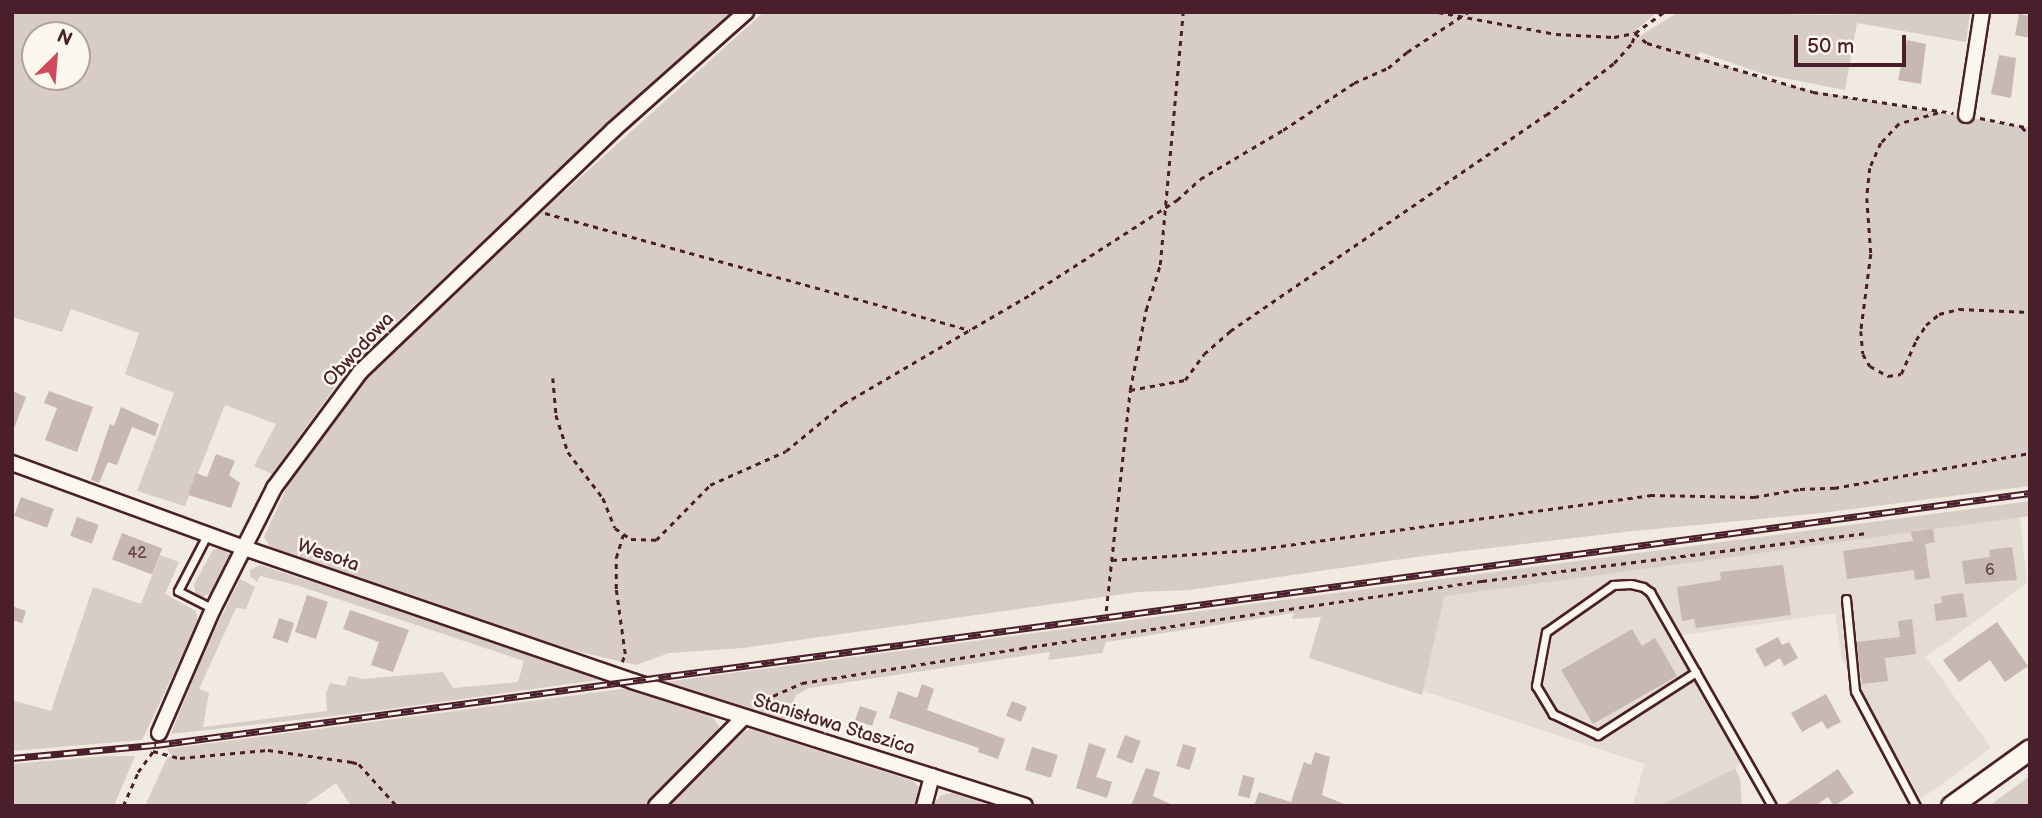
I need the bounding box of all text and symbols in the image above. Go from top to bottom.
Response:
north arrow [21,21,91,91]
scale bar [1797,21,1909,65]
text: N [53,25,76,52]
text: 50 m [1807,34,1854,59]
street label: Obwodowa [319,308,399,392]
street label: Wesoła [294,535,362,577]
house number: 42 [127,544,147,564]
house number: 6 [1985,561,1995,581]
street label: Stanisława Staszica [750,689,918,761]

